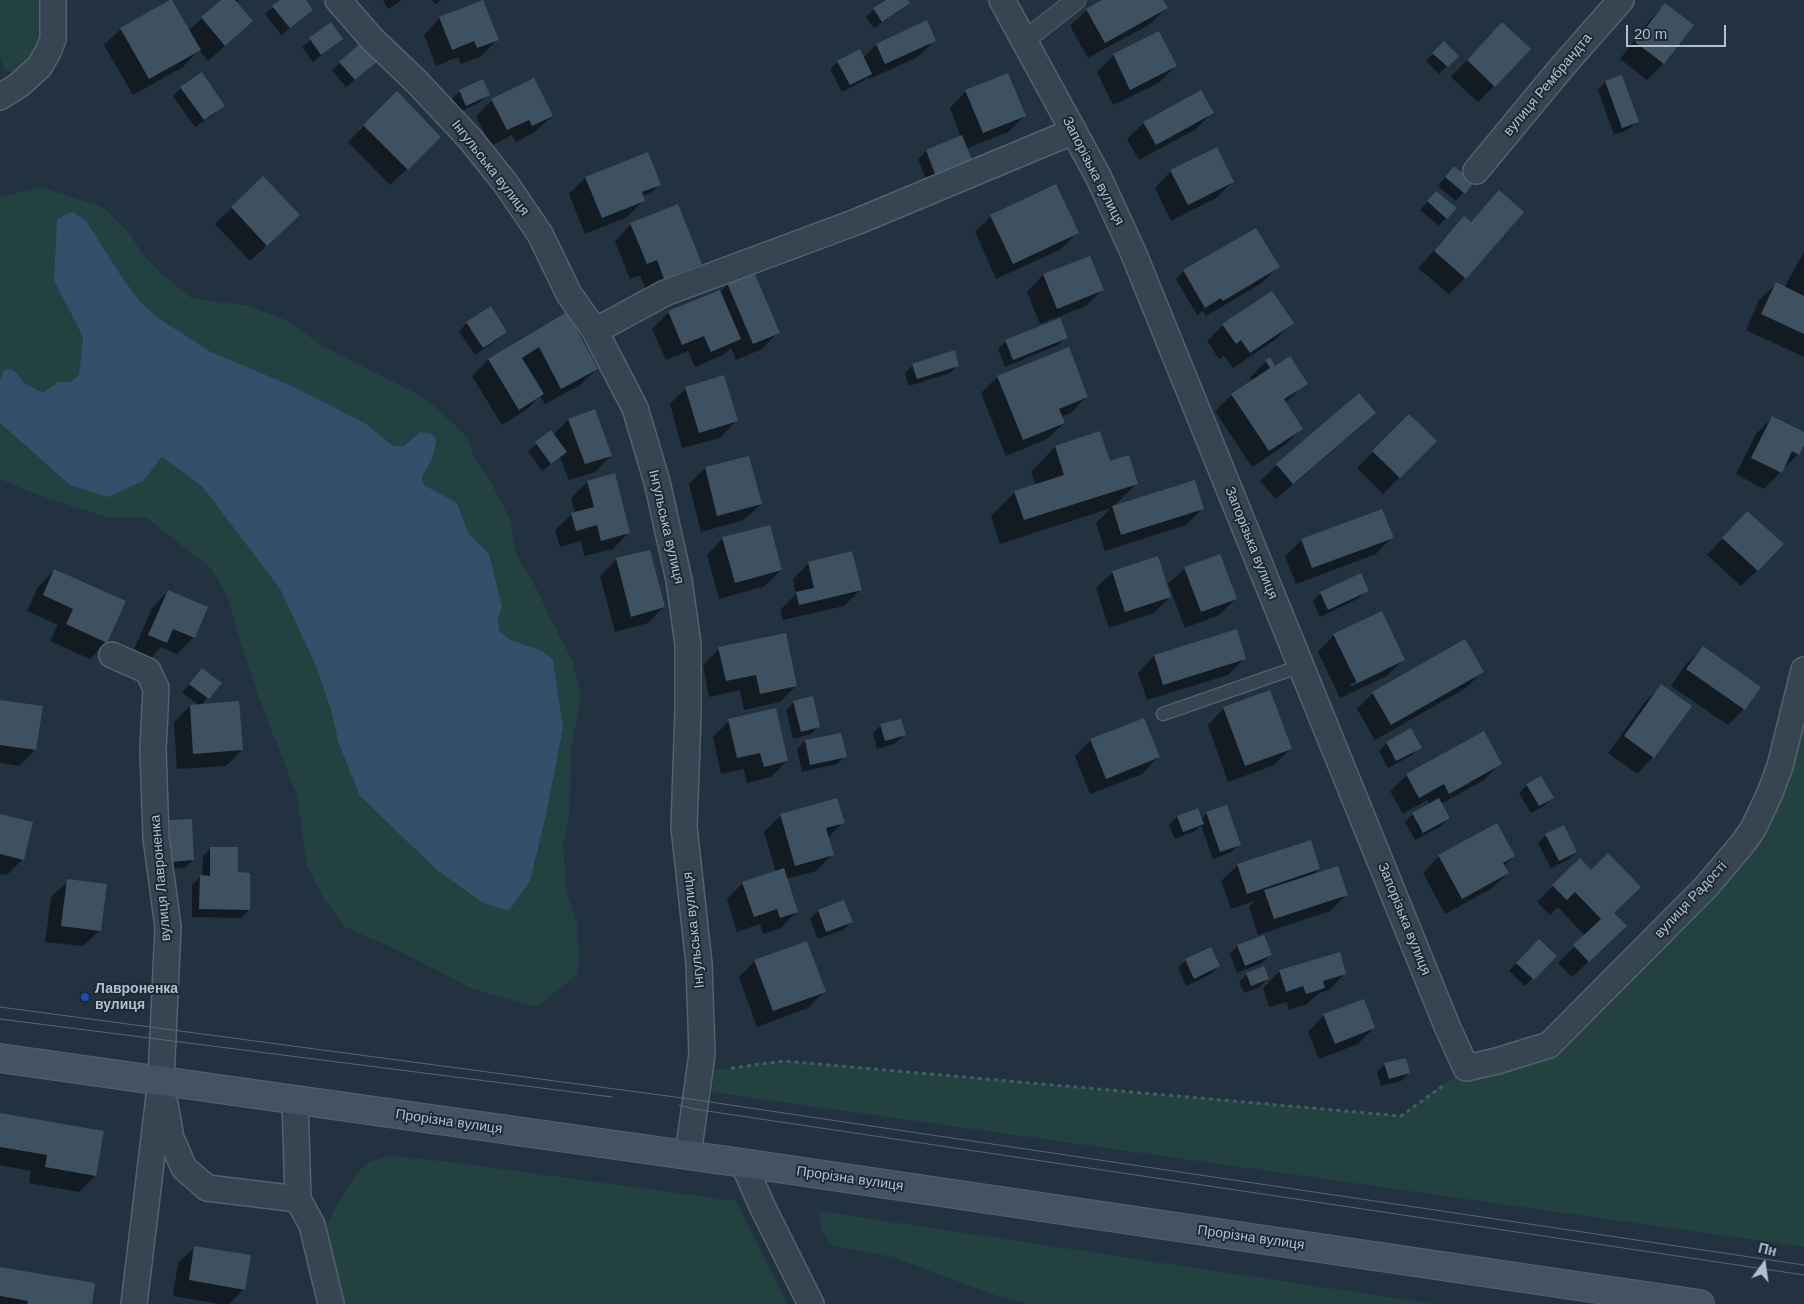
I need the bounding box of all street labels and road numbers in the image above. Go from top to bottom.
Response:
street label: вулиця Рембрандта [1500,30,1596,140]
street label: Запорізька вулиця [1058,114,1128,228]
street label: Інгульська вулиця [447,117,533,219]
street label: Інгульська вулиця [645,468,687,586]
street label: Запорізька вулиця [1221,484,1281,602]
street label: вулиця Лавроненка [147,814,175,942]
street label: вулиця Радості [1651,858,1731,942]
street label: Запорізька вулиця [1374,860,1434,978]
street label: Інгульська вулиця [680,871,708,989]
street label: Прорізна вулиця [394,1106,504,1138]
street label: Прорізна вулиця [795,1163,905,1195]
street label: Прорізна вулиця [1196,1222,1306,1254]

